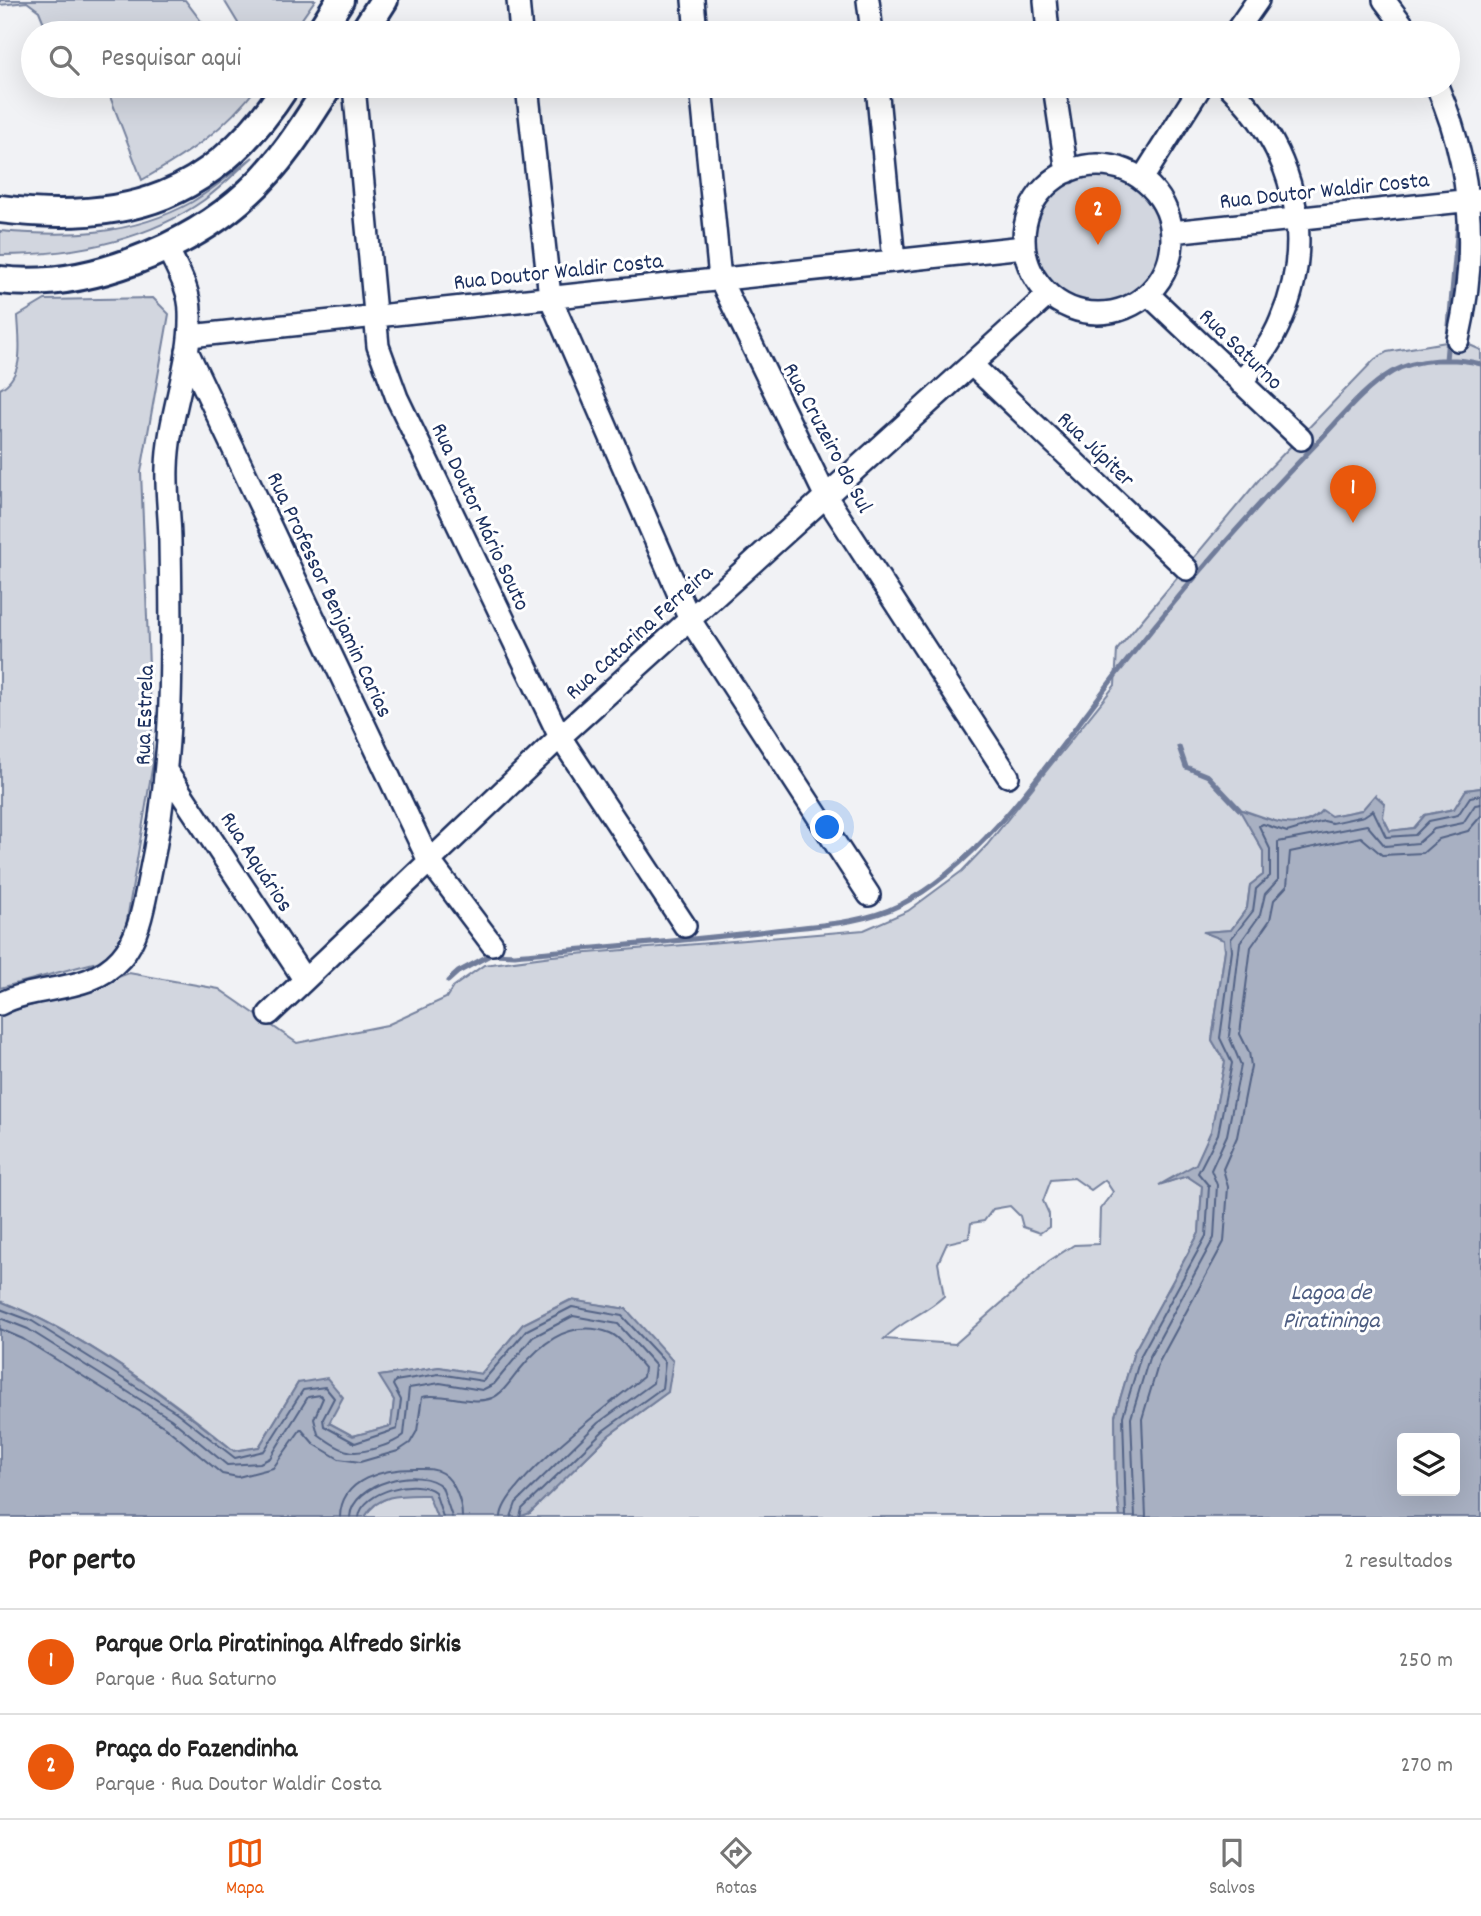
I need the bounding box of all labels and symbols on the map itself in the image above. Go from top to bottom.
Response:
street label: Rua Doutor Waldir Costa [1218,165,1432,220]
pin: 2 [1075,187,1121,245]
street label: Rua Doutor Waldir Costa [452,246,666,301]
street label: Rua Saturno [1190,302,1289,399]
street label: Rua Cruzeiro do Sul [772,358,880,520]
street label: Rua Júpiter [1048,405,1141,497]
street label: Rua Doutor Mário Souto [421,418,537,617]
pin: 1 [1330,465,1376,523]
street label: Rua Professor Benjamin Carias [256,467,399,724]
street label: Rua Catarina Ferreira [559,557,723,709]
street label: Rua Estrela [128,663,165,766]
street label: Rua Aquários [210,806,300,920]
your location [810,810,844,844]
water label: Lagoa de Piratininga [1282,1277,1381,1339]

